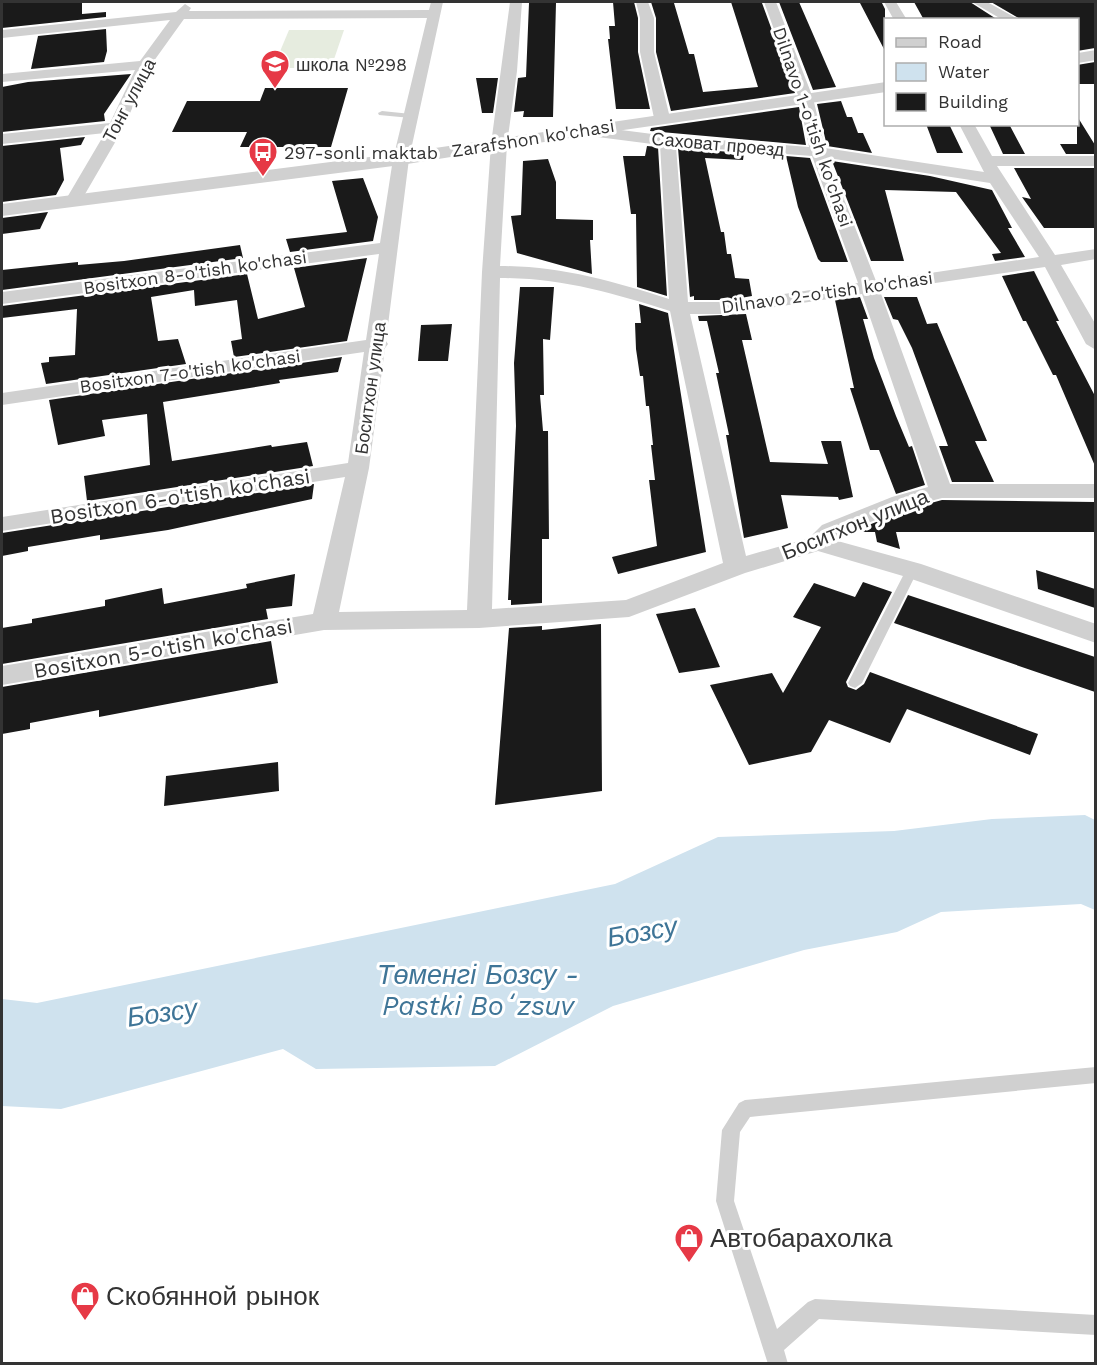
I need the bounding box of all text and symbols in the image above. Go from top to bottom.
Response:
legend [884,18,1079,126]
street label: Dilnavo 1-o'tish ko'chasi [769,24,857,230]
text: Road [938,31,982,52]
school or university icon: школа №298 [259,48,291,90]
street label: Тонг улица [98,54,160,145]
place label: школа №298 [296,54,407,75]
text: Water [938,61,990,82]
text: Building [938,91,1008,112]
street label: Zarafshon ko'chasi [450,115,616,161]
street label: Саховат проезд [651,128,786,160]
bus stop icon: 297-sonli maktab [247,136,279,178]
place label: 297-sonli maktab [284,142,438,163]
street label: Bositxon 8-o'tish ko'chasi [82,246,308,298]
street label: Dilnavo 2-o'tish ko'chasi [720,267,934,317]
street label: Боситхон улица [350,319,390,456]
street label: Bositxon 7-o'tish ko'chasi [78,345,302,397]
street label: Bositxon 6-o'tish ko'chasi [48,463,312,529]
street label: Боситхон улица [778,483,932,565]
street label: Bositxon 5-o'tish ko'chasi [32,613,294,683]
water label: Бозсу [604,910,681,954]
water label: Төменгі Бозсу - Pastki Boʻzsuv [377,959,579,1022]
water label: Бозсу [125,992,201,1034]
shop icon: Автобарахолка [673,1222,705,1264]
place label: Автобарахолка [710,1223,893,1253]
shop icon: Скобянной рынок [69,1280,101,1322]
place label: Скобянной рынок [106,1281,320,1311]

